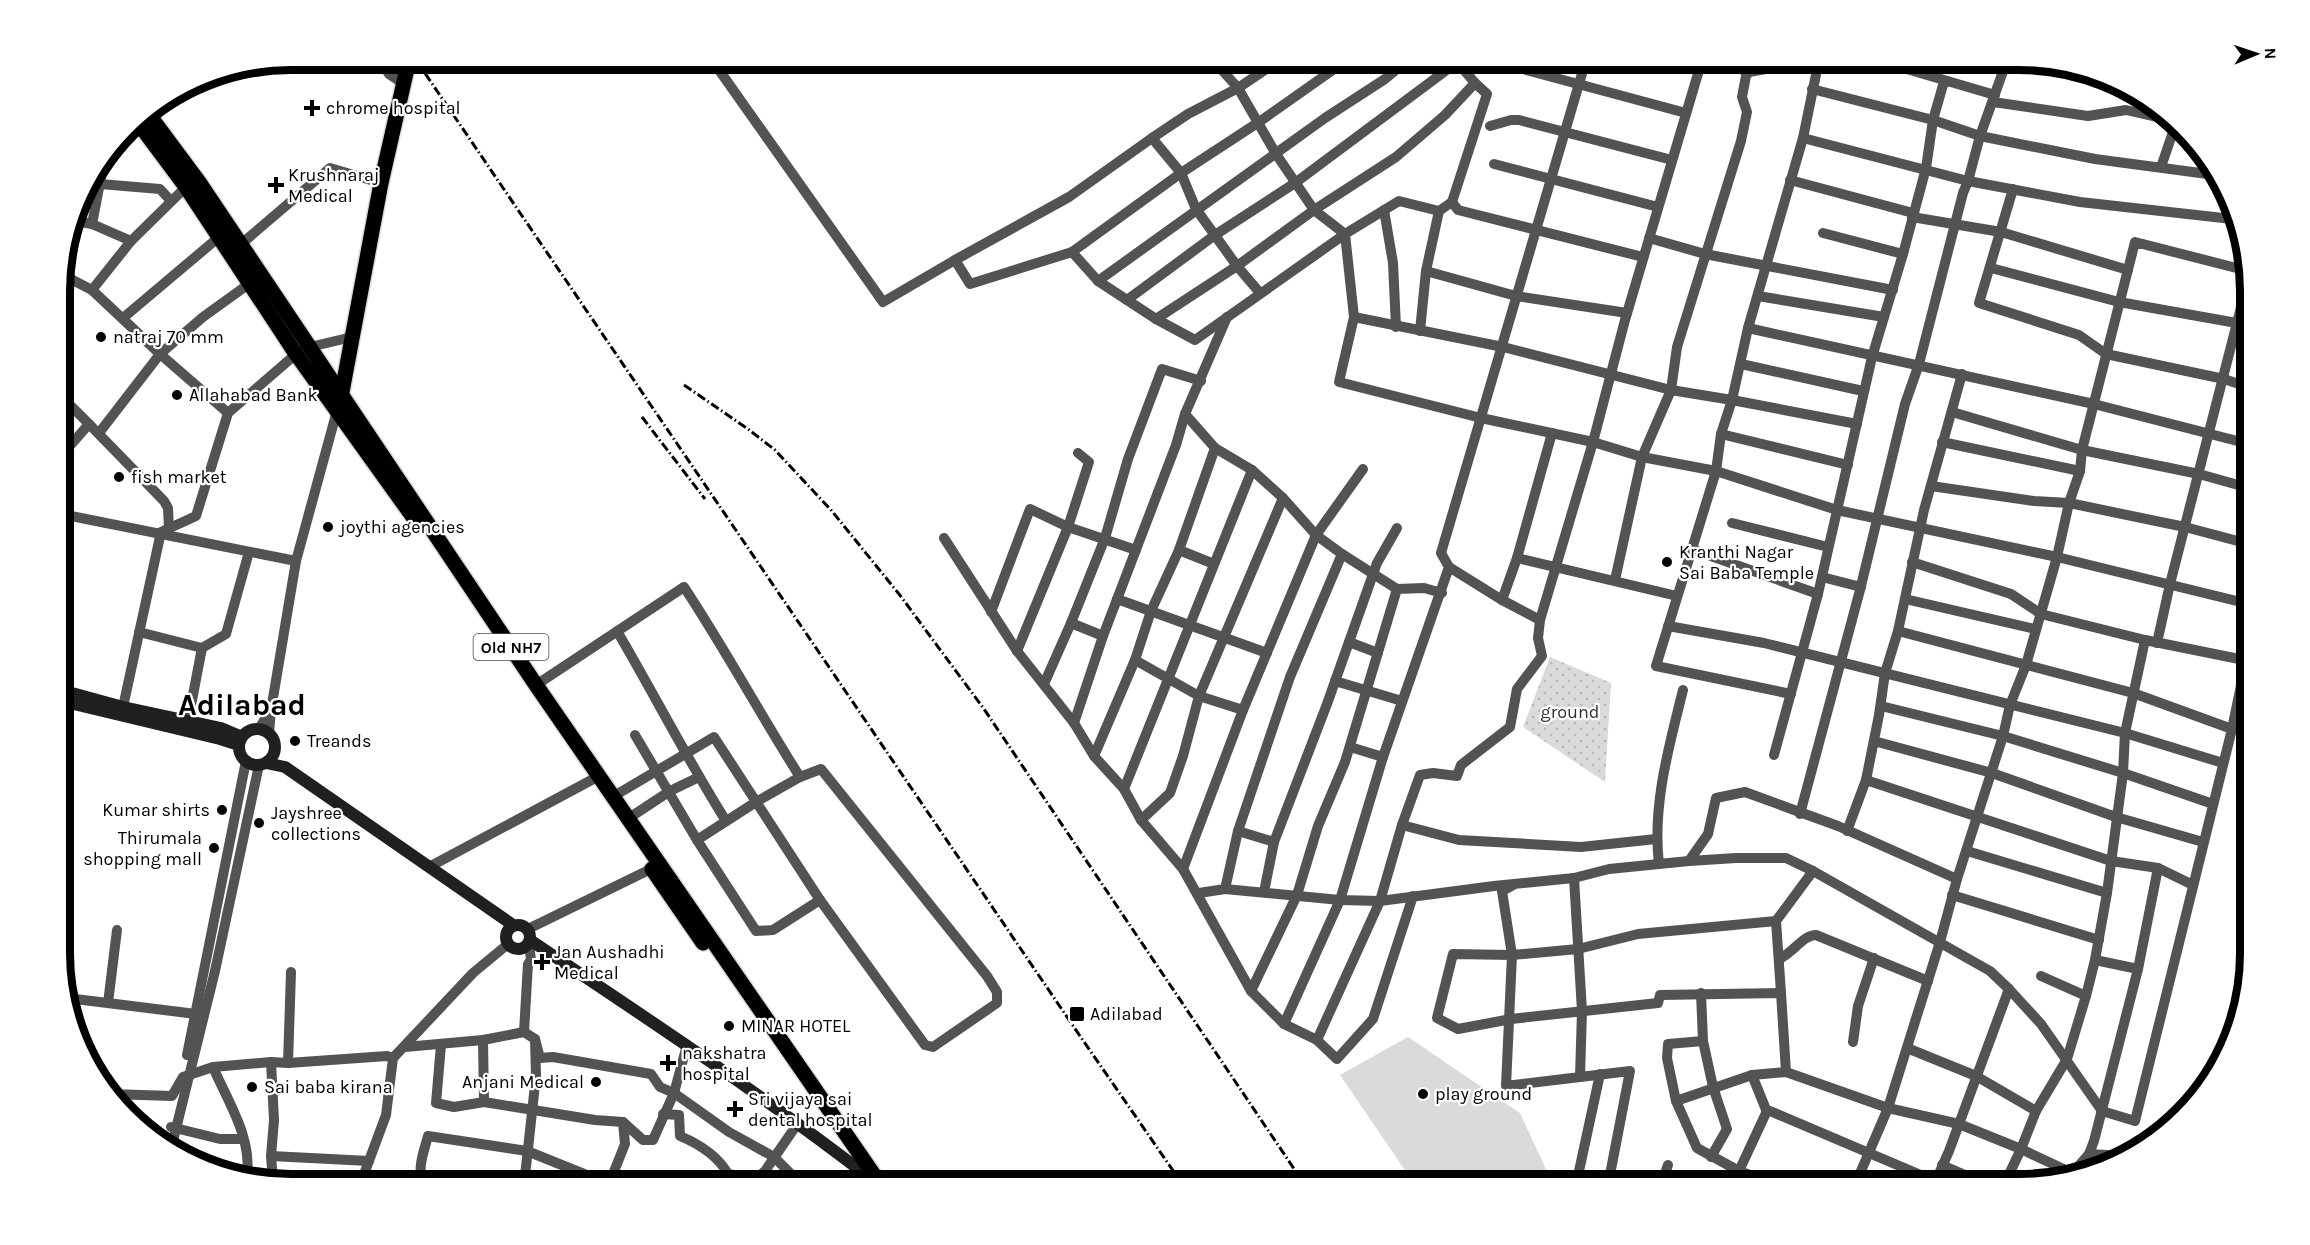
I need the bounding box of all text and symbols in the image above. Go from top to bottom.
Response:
north arrow [2226,24,2286,84]
text: N [2261,47,2280,60]
place label: chrome hospital [326,97,461,119]
marker: chrome hospital [303,99,321,117]
place label: Krushnaraj Medical [288,164,380,207]
marker: Krushnaraj Medical [269,178,283,192]
place label: natraj 70 mm [113,326,224,348]
marker: natraj 70 mm [94,330,108,344]
place label: Allahabad Bank [189,384,318,406]
marker: Allahabad Bank [170,388,184,402]
place label: fish market [131,466,227,488]
marker: fish market [112,470,126,484]
place label: joythi agencies [338,516,465,538]
marker: joythi agencies [321,520,335,534]
place label: Kranthi Nagar Sai Baba Temple [1679,541,1814,584]
marker: Kranthi Nagar Sai Baba Temple [1660,555,1674,569]
road number: Old NH7 [474,634,548,660]
district label: Adilabad [178,687,306,723]
park label: ground [1541,701,1599,723]
place label: Treands [307,730,371,752]
marker: Treands [288,734,302,748]
place label: Kumar shirts [102,799,210,821]
place label: Jayshree collections [271,802,361,845]
marker: Kumar shirts [215,803,229,817]
marker: Jayshree collections [252,816,266,830]
place label: Thirumala shopping mall [83,827,202,870]
marker: Thirumala shopping mall [207,841,221,855]
place label: Jan Aushadhi Medical [554,941,665,984]
marker: Jan Aushadhi Medical [535,955,549,969]
place label: Adilabad [1090,1003,1163,1025]
marker: Adilabad [1068,1005,1086,1023]
place label: MINAR HOTEL [741,1015,851,1037]
marker: MINAR HOTEL [722,1019,736,1033]
place label: nakshatra hospital [682,1042,766,1085]
marker: nakshatra hospital [659,1054,677,1072]
place label: Anjani Medical [462,1071,584,1093]
marker: Anjani Medical [589,1075,603,1089]
place label: Sai baba kirana [264,1076,393,1098]
marker: Sai baba kirana [245,1080,259,1094]
place label: play ground [1435,1083,1532,1105]
marker: play ground [1416,1087,1430,1101]
place label: Sri vijaya sai dental hospital [748,1088,873,1131]
marker: Sri vijaya sai dental hospital [726,1100,744,1118]

